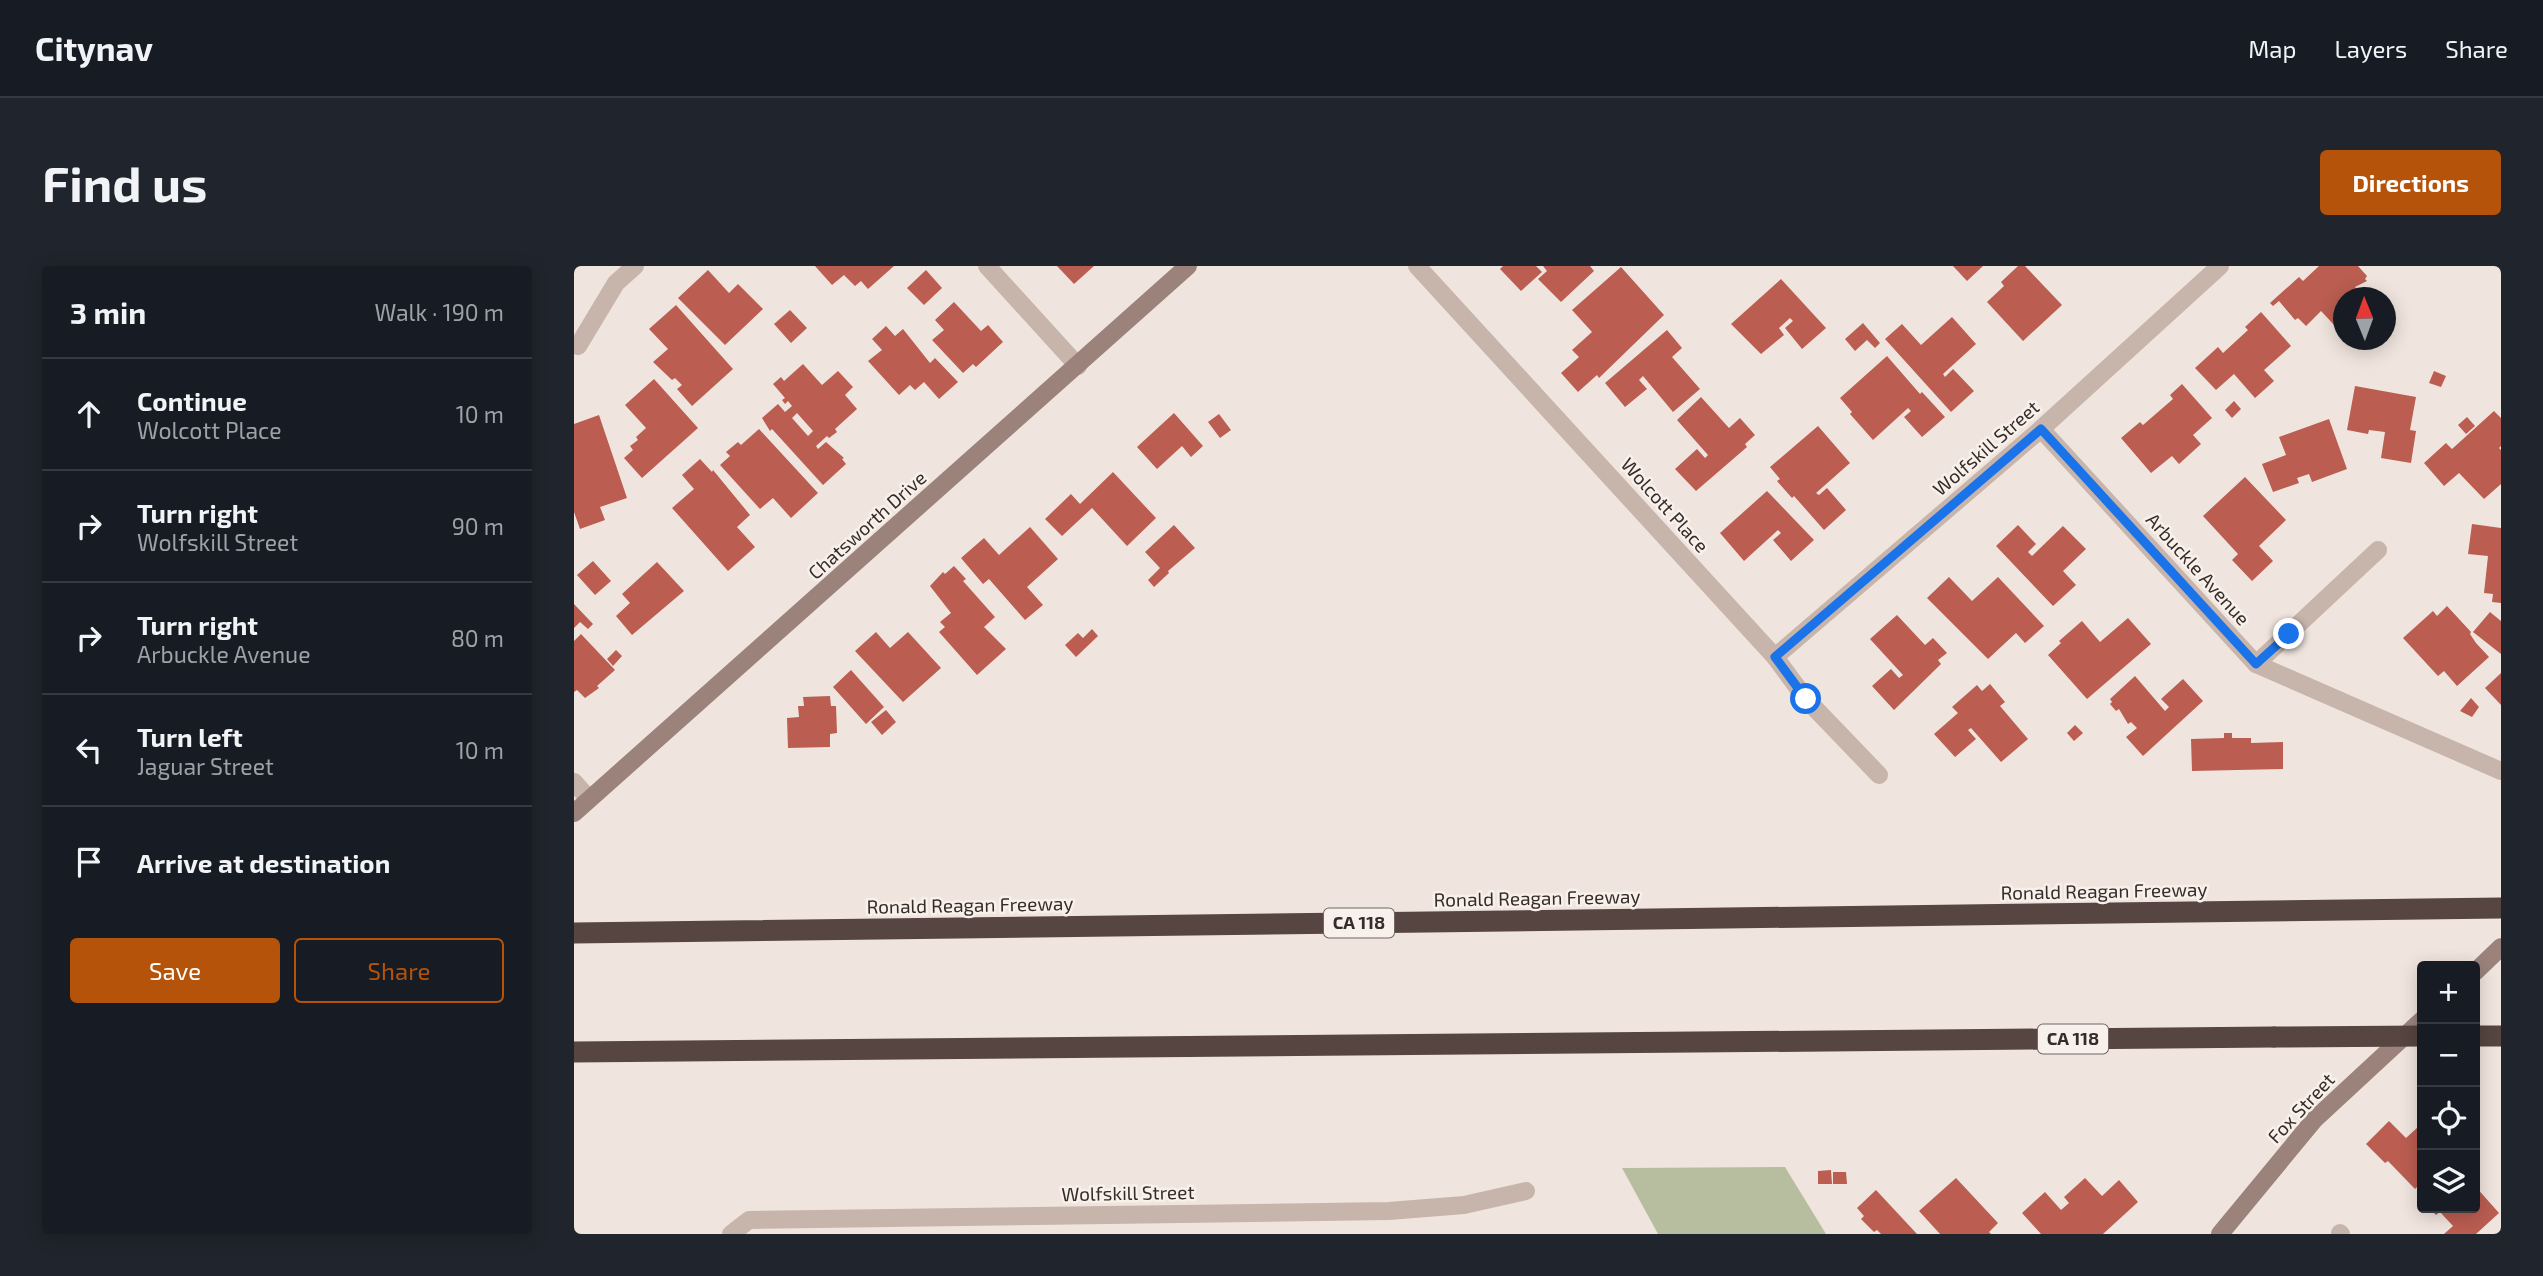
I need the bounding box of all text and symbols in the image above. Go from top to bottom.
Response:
text: Citynav [35,28,153,68]
text: Map [2248,34,2296,63]
text: Layers [2334,34,2407,63]
text: Share [2445,34,2508,63]
button: Directions [2320,150,2501,215]
text: Find us [42,153,207,212]
north arrow [2333,287,2396,350]
text: 3 min [70,294,146,330]
text: Walk · 190 m [374,298,504,326]
text: Continue [137,385,247,416]
icon: ahead [70,395,108,433]
street label: Wolfskill Street [1928,395,2043,500]
text: 10 m [456,400,504,428]
text: Wolcott Place [137,416,282,444]
street label: Wolcott Place [1617,453,1714,557]
street label: Chatsworth Drive [803,466,930,584]
text: Turn right [137,497,258,528]
icon: right [70,507,108,545]
street label: Arbuckle Avenue [2142,508,2255,630]
text: 90 m [452,512,504,540]
text: Wolfskill Street [137,528,298,556]
text: Turn right [137,609,258,640]
route end [2273,618,2304,649]
icon: right [70,619,108,657]
text: 80 m [451,624,504,652]
text: Arbuckle Avenue [137,640,311,668]
route start [1790,683,1821,714]
text: Turn left [137,721,243,752]
icon: left [70,731,108,769]
text: 10 m [456,736,504,764]
text: Jaguar Street [137,752,274,780]
icon: arrive [70,843,108,881]
text: Arrive at destination [137,847,390,878]
street label: Ronald Reagan Freeway [2000,877,2208,904]
street label: Ronald Reagan Freeway [1433,884,1641,911]
street label: Ronald Reagan Freeway [866,891,1074,918]
road number: CA 118 [1324,908,1394,938]
button: Save [70,938,280,1003]
button: Share [294,938,504,1003]
map controls [2417,961,2480,1213]
button: + [2417,961,2480,1024]
road number: CA 118 [2038,1024,2108,1054]
button: − [2417,1024,2480,1087]
street label: Fox Street [2262,1068,2339,1148]
button: locate [2417,1087,2480,1150]
button: layers [2417,1150,2480,1213]
street label: Wolfskill Street [1061,1180,1195,1205]

